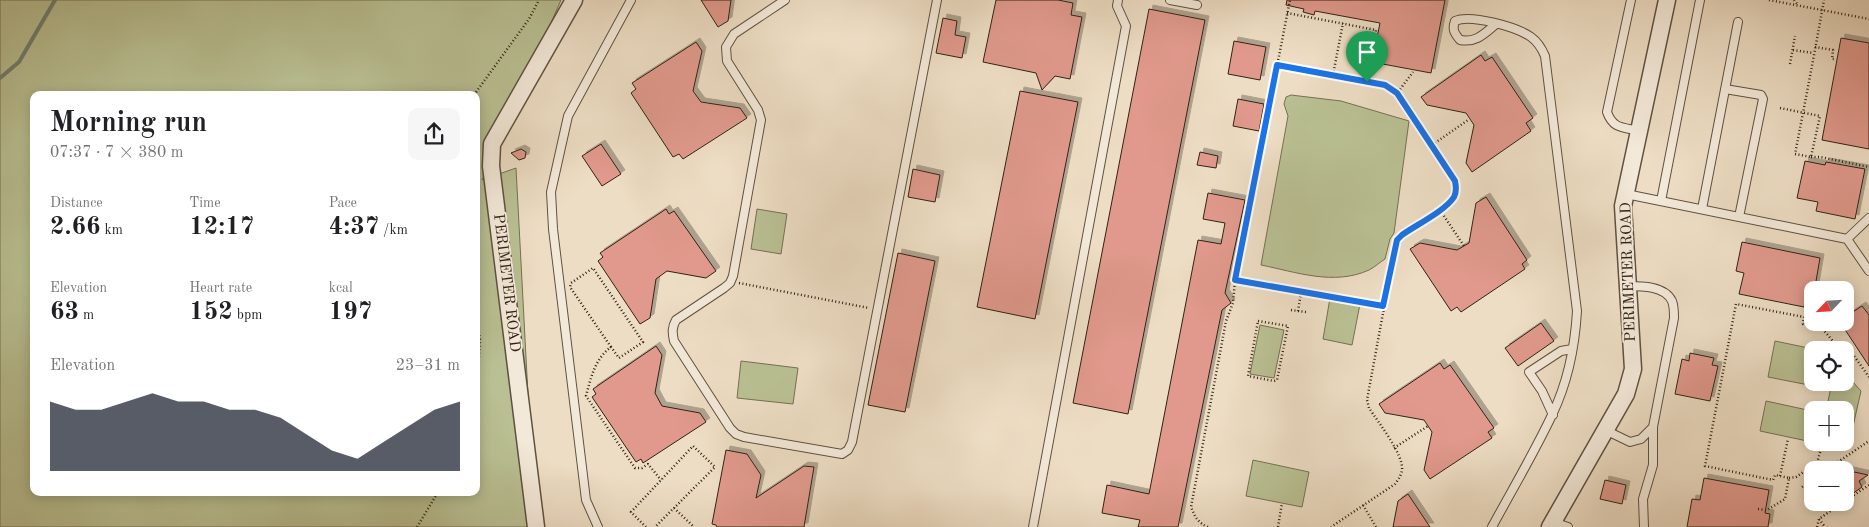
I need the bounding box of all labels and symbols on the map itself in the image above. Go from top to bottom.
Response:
pin [1346,31,1388,82]
street label: PERIMETER ROAD [1619,202,1639,342]
street label: PERIMETER ROAD [490,213,522,353]
north arrow [1804,281,1854,331]

